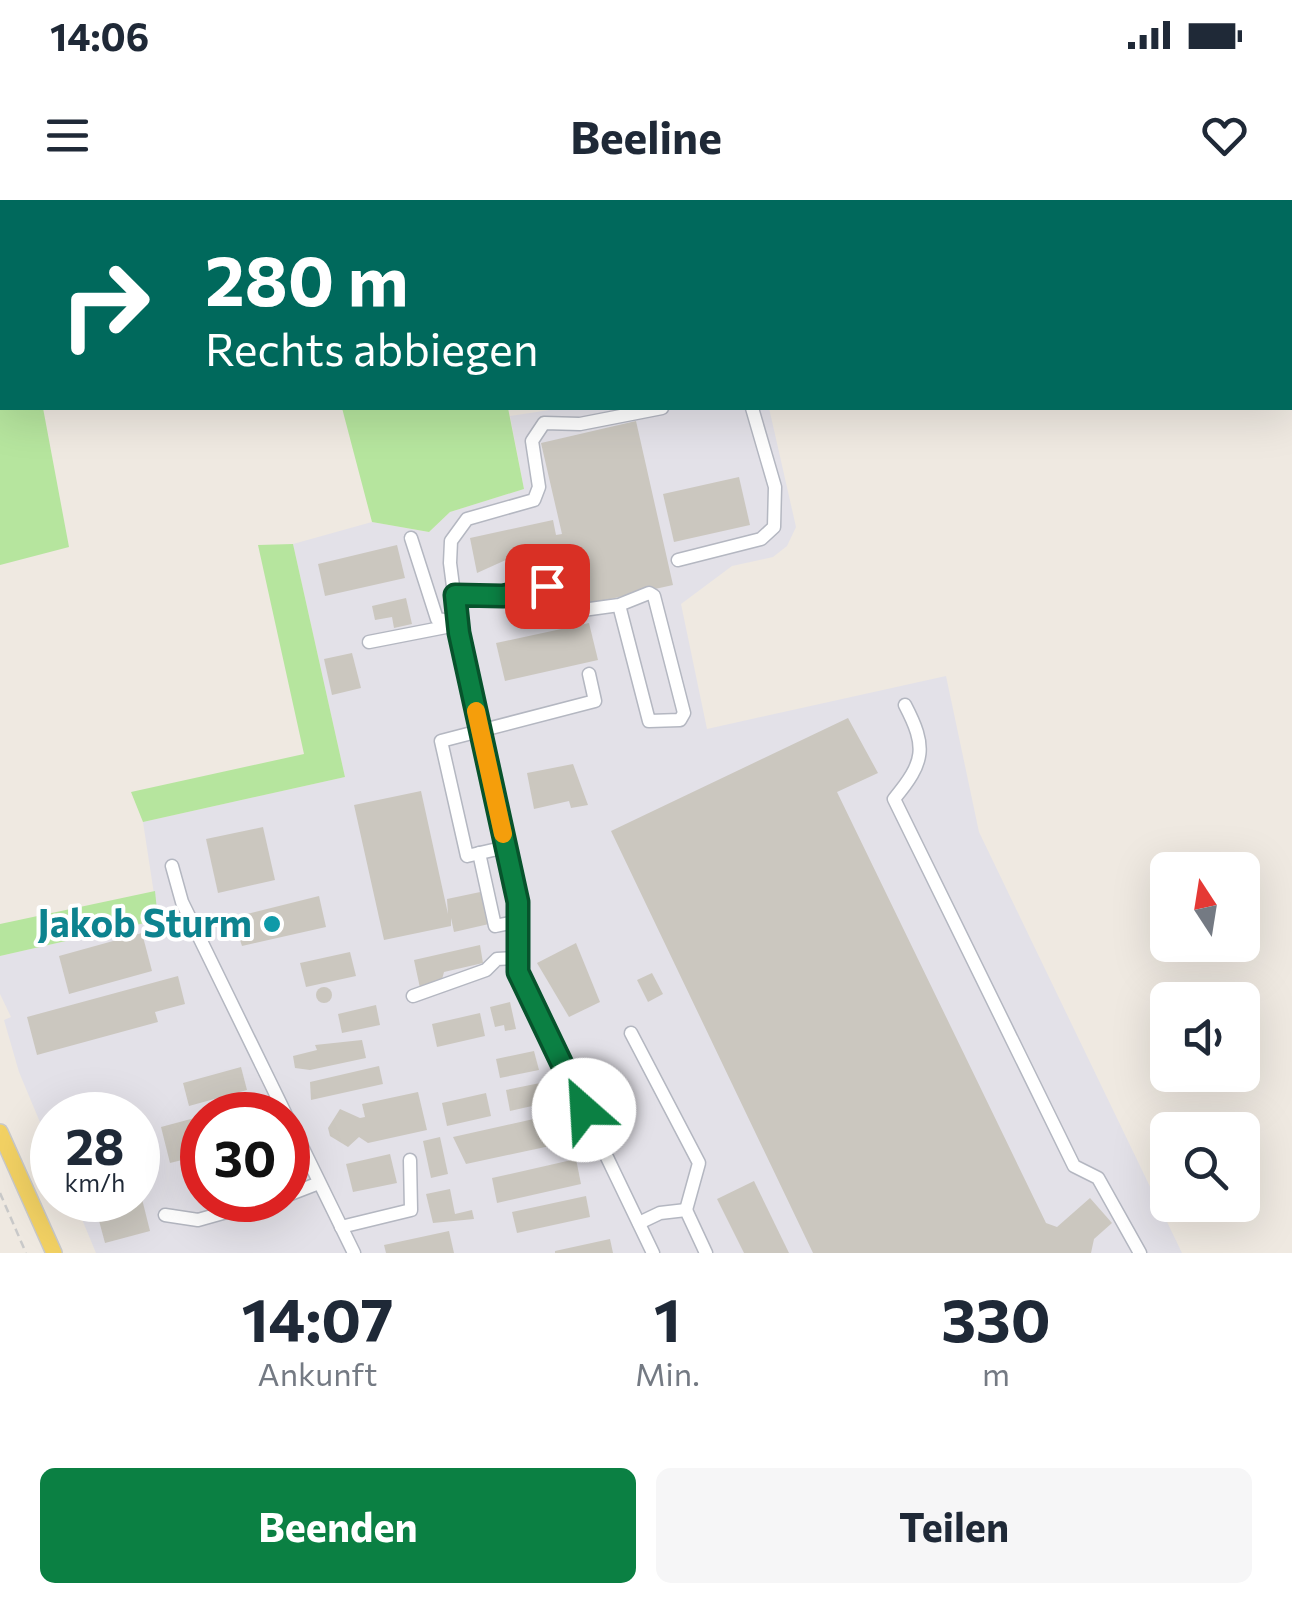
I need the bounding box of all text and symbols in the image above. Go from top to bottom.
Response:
text: 14:06 [50,12,149,59]
icon: menu [40,108,95,163]
text: Beeline [570,108,722,163]
icon: heart [1197,108,1252,163]
text: 280 m [205,235,409,320]
icon: right [40,240,170,370]
text: Rechts abbiegen [205,320,539,375]
pin [505,544,590,629]
icon: arrive [520,559,575,614]
north arrow [1150,852,1260,962]
map controls [1150,852,1260,1222]
place label: Jakob Sturm [38,898,252,945]
marker: Jakob Sturm [261,913,283,935]
button: sound [1150,982,1260,1092]
position arrow [532,1058,636,1162]
speed limit sign: 30 [180,1092,310,1222]
button: search [1150,1112,1260,1222]
text: 28 [65,1114,125,1175]
text: km/h [65,1167,125,1197]
text: 14:07 [241,1281,394,1354]
text: 1 [654,1281,681,1354]
text: 330 [941,1281,1051,1354]
text: Ankunft [258,1353,377,1393]
text: Min. [635,1353,700,1393]
text: m [982,1353,1010,1393]
button: Beenden [40,1468,636,1583]
button: Teilen [656,1468,1252,1583]

